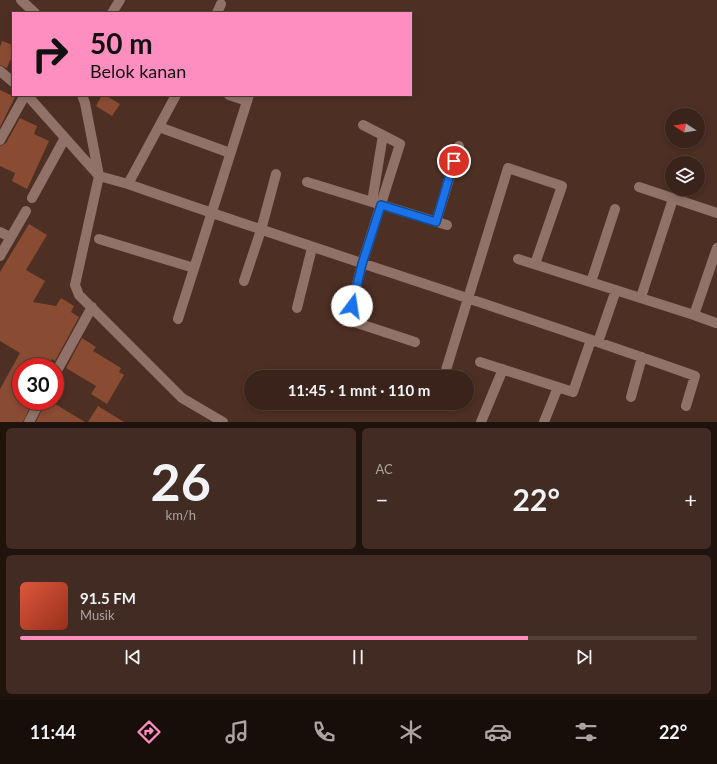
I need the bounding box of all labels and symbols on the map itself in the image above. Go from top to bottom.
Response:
north arrow [665,108,705,148]
pin [437,144,471,178]
position arrow [331,285,373,327]
speed limit sign: 30 [12,358,64,410]

